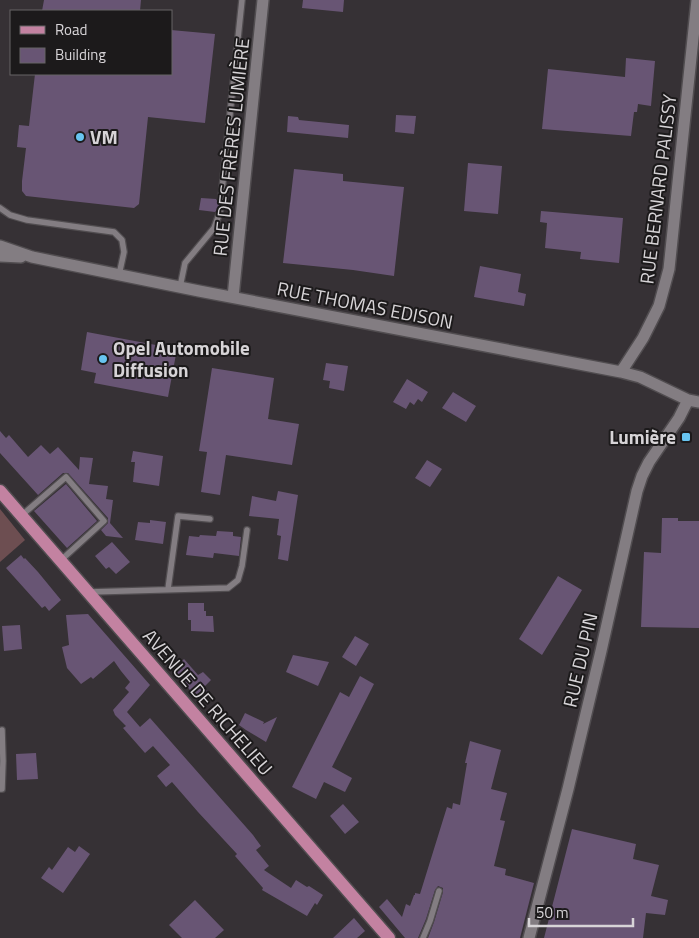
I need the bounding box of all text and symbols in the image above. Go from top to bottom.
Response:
legend [10,10,172,75]
text: Road [55,18,87,41]
street label: RUE DES FRÈRES LUMIÈRE [205,36,256,257]
text: Building [55,43,106,66]
street label: RUE BERNARD PALISSY [631,92,684,286]
place label: VM [90,122,118,151]
marker: VM [74,131,86,143]
street label: RUE THOMAS EDISON [275,273,456,336]
place label: Opel Automobile Diffusion [113,333,250,384]
marker: Opel Automobile Diffusion [97,353,109,365]
place label: Lumière [609,422,676,451]
marker: Lumière [680,431,692,443]
street label: RUE DU PIN [555,610,604,710]
street label: AVENUE DE RICHELIEU [137,622,280,781]
scale bar [529,896,633,928]
text: 50 m [536,901,569,924]

